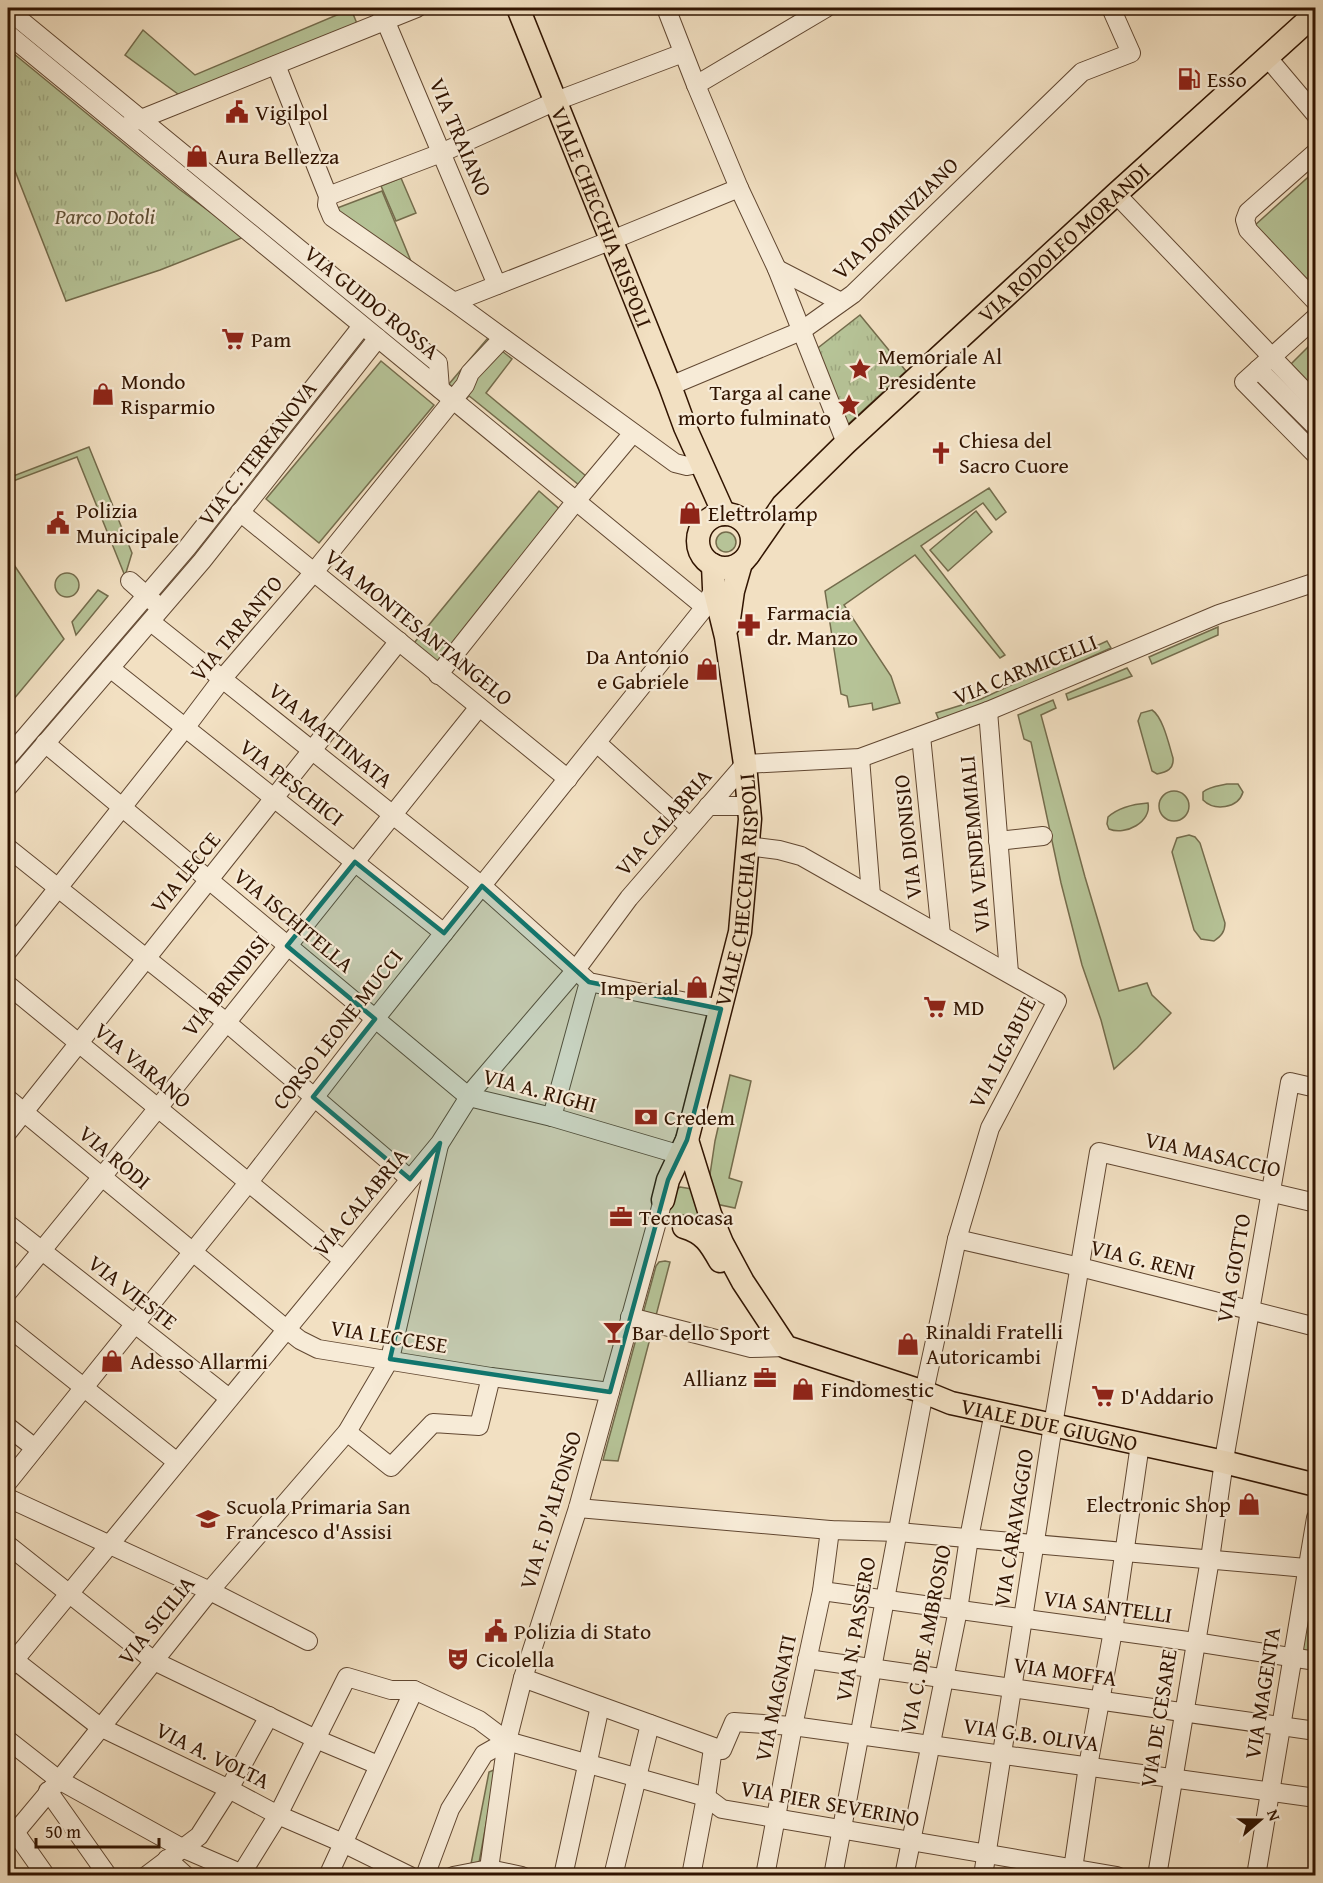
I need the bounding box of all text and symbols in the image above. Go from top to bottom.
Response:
place label: Esso [1207,63,1247,95]
fuel station icon: Esso [1176,66,1202,92]
street label: VIA TRAIANO [422,73,500,201]
place label: Vigilpol [255,96,328,128]
public building icon: Vigilpol [224,99,250,125]
street label: VIALE CHECCHIA RISPOLI [543,102,661,332]
place label: Aura Bellezza [215,140,340,172]
shop icon: Aura Bellezza [184,143,210,169]
street label: VIA DOMINZIANO [825,149,965,287]
street label: VIA RODOLFO MORANDI [970,155,1157,330]
park label: Parco Dotoli [54,200,156,232]
street label: VIA GUIDO ROSSA [297,237,447,367]
place label: Pam [251,323,291,355]
supermarket icon: Pam [220,326,246,352]
place label: Memoriale Al Presidente [878,340,1002,397]
place icon: Memoriale Al Presidente [847,356,873,382]
place label: Mondo Risparmio [121,365,215,422]
street label: VIA C. TERRANOVA [190,373,324,532]
place label: Targa al cane morto fulminato [678,376,831,433]
shop icon: Mondo Risparmio [90,381,116,407]
place icon: Targa al cane morto fulminato [836,392,862,418]
place label: Chiesa del Sacro Cuore [959,424,1069,481]
church icon: Chiesa del Sacro Cuore [928,440,954,466]
place label: Polizia Municipale [76,494,179,551]
place label: Elettrolamp [708,497,818,529]
shop icon: Elettrolamp [677,500,703,526]
public building icon: Polizia Municipale [45,510,71,536]
street label: VIA MONTESANTANGELO [318,541,520,713]
street label: VIA TARANTO [182,568,290,688]
place label: Farmacia dr. Manzo [767,596,858,653]
pharmacy icon: Farmacia dr. Manzo [736,612,762,638]
street label: VIA CARMICELLI [948,626,1102,712]
place label: Da Antonio e Gabriele [586,640,689,697]
shop icon: Da Antonio e Gabriele [694,656,720,682]
street label: VIA MATTINATA [262,675,401,796]
street label: VIA PESCHICI [233,731,351,833]
street label: VIA VENDEMMIALI [950,754,998,934]
street label: VIA CALABRIA [607,761,719,883]
street label: VIALE CHECCHIA RISPOLI [706,772,766,1010]
street label: VIA DIONISIO [885,773,929,901]
street label: VIA LECCE [142,825,228,919]
street label: VIA ISCHITELLA [227,860,362,980]
street label: VIA BRINDISI [174,927,276,1043]
street label: CORSO LEONE MUCCI [264,942,410,1116]
place label: Imperial [600,971,679,1003]
shop icon: Imperial [684,974,710,1000]
place label: MD [953,991,984,1023]
street label: VIA LIGABUE [960,991,1044,1113]
supermarket icon: MD [922,994,948,1020]
street label: VIA VARANO [87,1015,199,1115]
street label: VIA A. RIGHI [480,1059,600,1121]
place label: Credem [664,1101,735,1133]
bank icon: Credem [633,1104,659,1130]
street label: VIA RODI [72,1117,158,1197]
street label: VIA MASACCIO [1142,1123,1284,1185]
street label: VIA CALABRIA [305,1140,416,1263]
place label: Tecnocasa [639,1201,734,1233]
office icon: Tecnocasa [608,1204,634,1230]
street label: VIA GIOTTO [1208,1211,1258,1325]
street label: VIA G. RENI [1087,1230,1199,1288]
street label: VIA VIESTE [81,1247,185,1337]
street label: VIA LECCESE [328,1311,450,1361]
place label: Rinaldi Fratelli Autoricambi [926,1315,1063,1372]
place label: Bar dello Sport [632,1316,770,1348]
bar icon: Bar dello Sport [601,1319,627,1345]
shop icon: Rinaldi Fratelli Autoricambi [895,1331,921,1357]
place label: Adesso Allarmi [130,1345,268,1377]
shop icon: Adesso Allarmi [99,1348,125,1374]
place label: Allianz [683,1362,747,1394]
office icon: Allianz [752,1365,778,1391]
place label: Findomestic [821,1373,934,1405]
shop icon: Findomestic [790,1376,816,1402]
place label: D'Addario [1121,1380,1214,1412]
supermarket icon: D'Addario [1090,1383,1116,1409]
street label: VIALE DUE GIUGNO [958,1390,1141,1459]
street label: VIA F. D'ALFONSO [511,1427,589,1593]
street label: VIA CARAVAGGIO [985,1447,1041,1609]
place label: Electronic Shop [1087,1488,1231,1520]
place label: Scuola Primaria San Francesco d'Assisi [226,1490,411,1547]
shop icon: Electronic Shop [1236,1491,1262,1517]
school or university icon: Scuola Primaria San Francesco d'Assisi [195,1506,221,1532]
street label: VIA C. DE AMBROSIO [891,1542,959,1736]
street label: VIA N. PASSERO [827,1554,883,1704]
street label: VIA SICILIA [110,1568,202,1671]
street label: VIA SANTELLI [1042,1581,1174,1631]
place label: Polizia di Stato [514,1615,651,1647]
public building icon: Polizia di Stato [483,1618,509,1644]
street label: VIA MAGENTA [1236,1624,1288,1761]
street label: VIA MAGNATI [746,1632,804,1764]
place label: Cicolella [476,1643,555,1675]
theatre icon: Cicolella [445,1646,471,1672]
street label: VIA DE CESARE [1131,1647,1185,1789]
street label: VIA MOFFA [1011,1648,1119,1694]
street label: VIA G.B. OLIVA [961,1709,1102,1759]
street label: VIA A. VOLTA [150,1714,276,1797]
street label: VIA PIER SEVERINO [738,1772,922,1834]
north arrow [1230,1790,1290,1850]
text: N [1261,1806,1287,1824]
scale bar [36,1811,159,1849]
text: 50 m [45,1818,81,1845]

